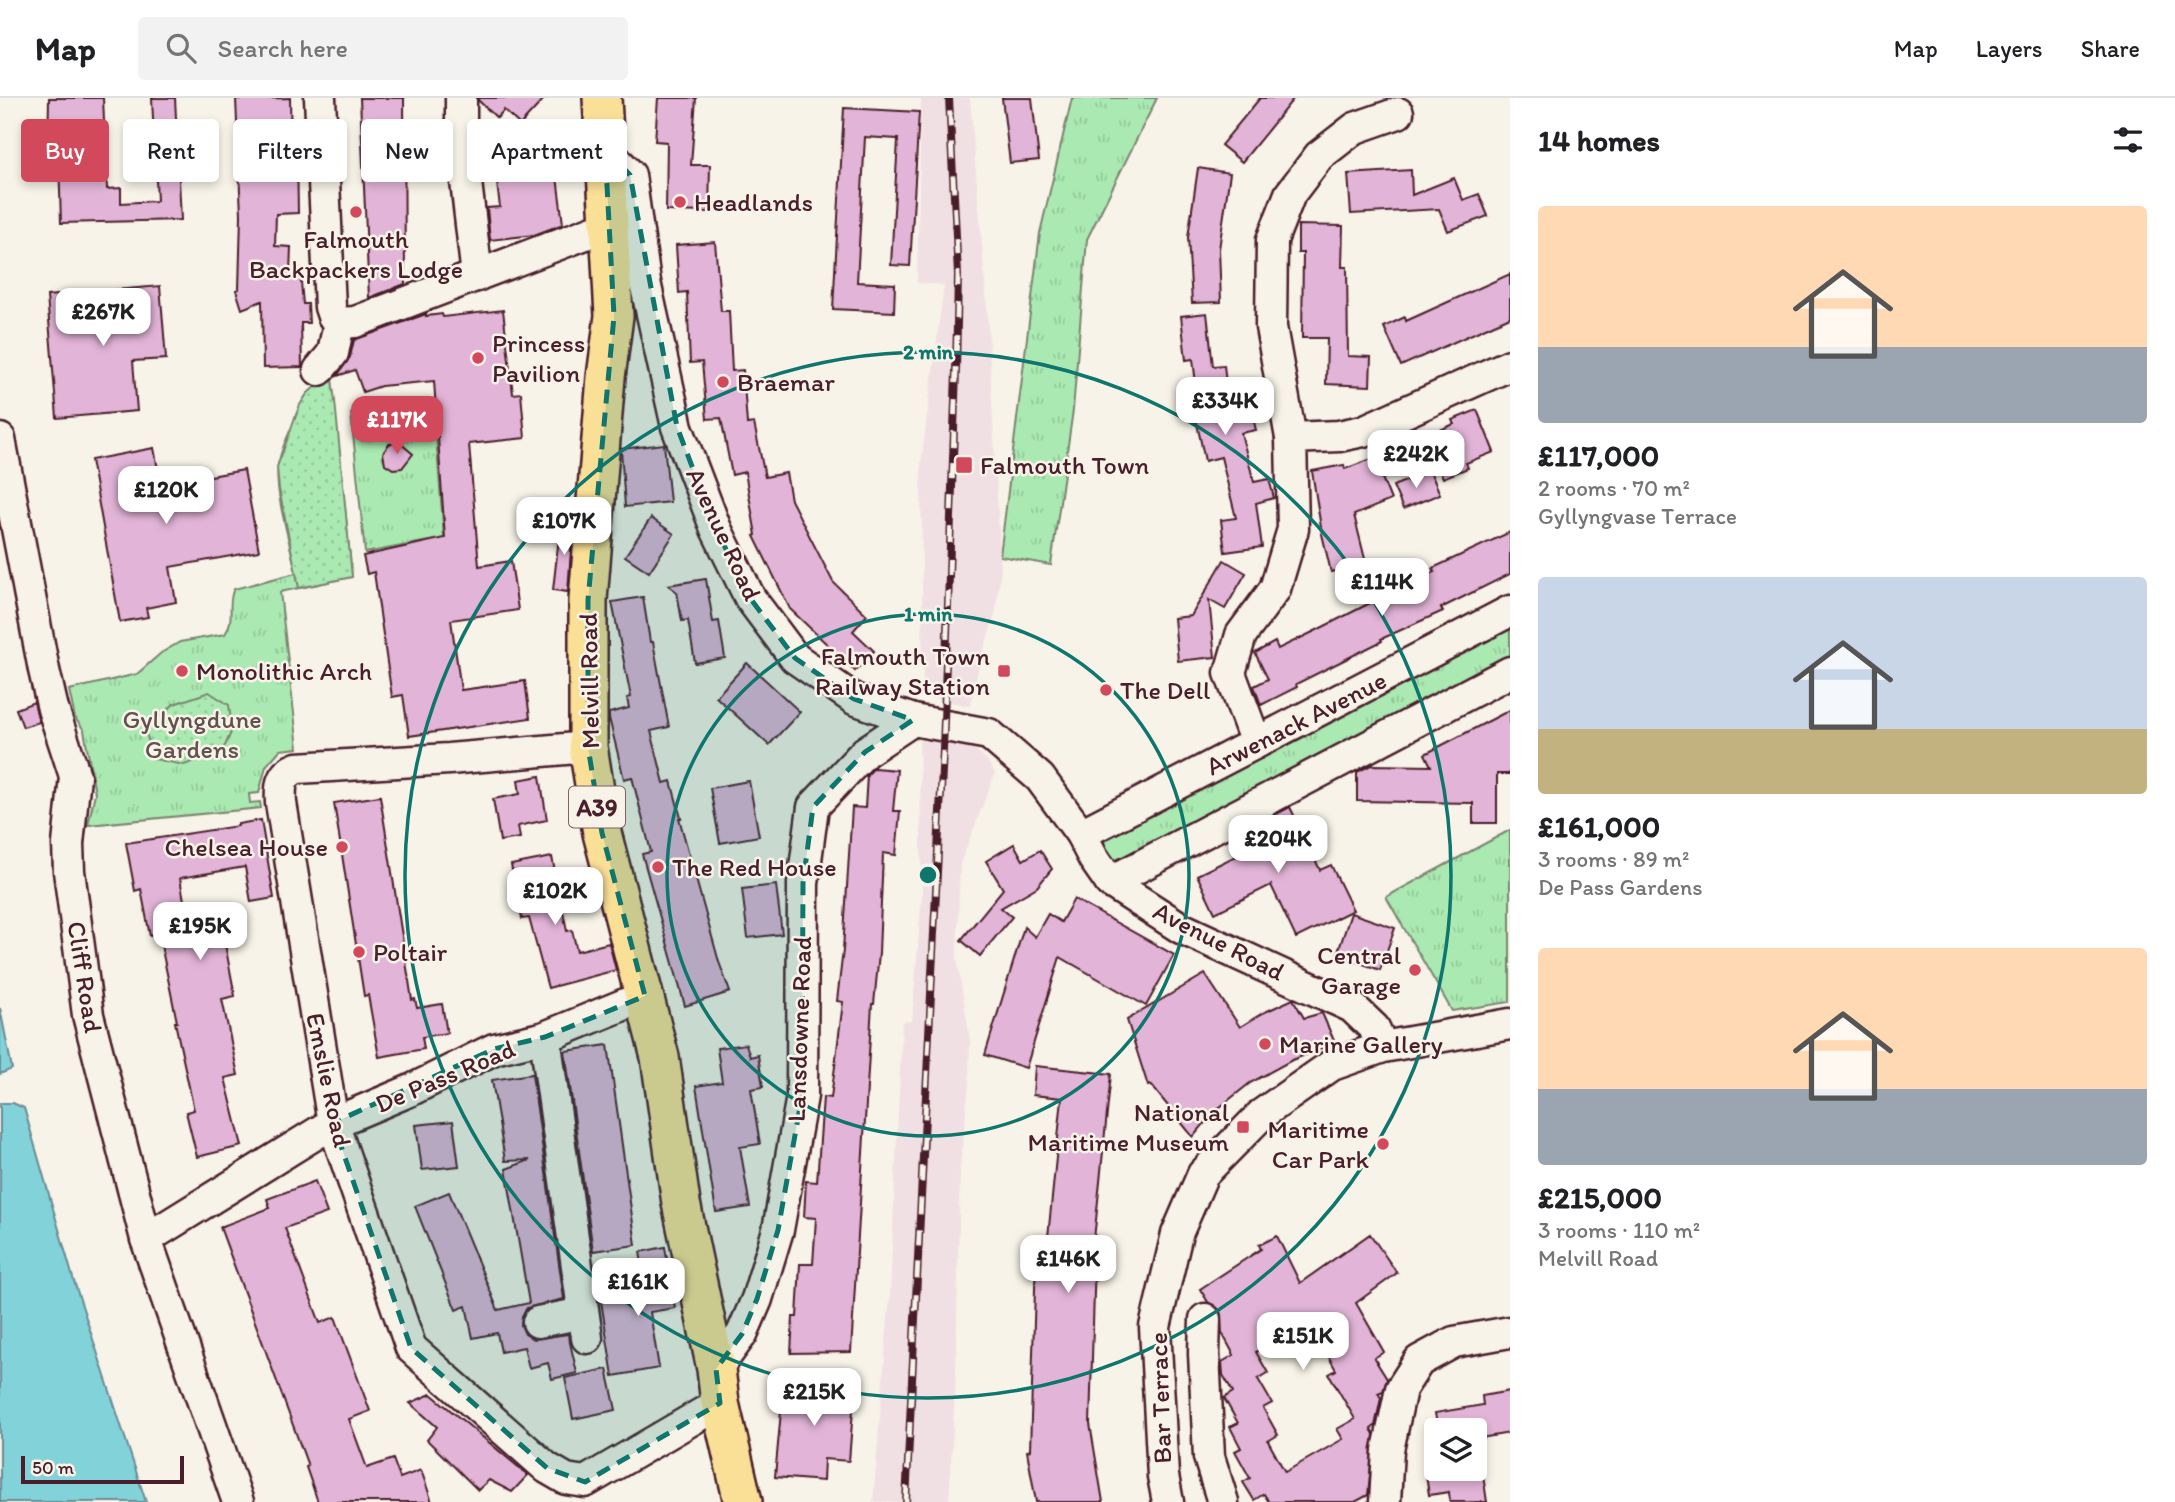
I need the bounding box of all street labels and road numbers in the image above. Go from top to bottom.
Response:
street label: Avenue Road [679,462,769,606]
street label: Melvill Road [572,613,606,749]
street label: Arwenack Avenue [1200,664,1392,782]
road number: A39 [569,786,625,828]
street label: Avenue Road [1148,894,1291,988]
street label: Cliff Road [60,919,110,1036]
street label: Lansdowne Road [780,935,818,1123]
street label: Emslie Road [299,1010,359,1151]
street label: De Pass Road [370,1032,520,1120]
street label: Bar Terrace [1142,1332,1178,1464]

